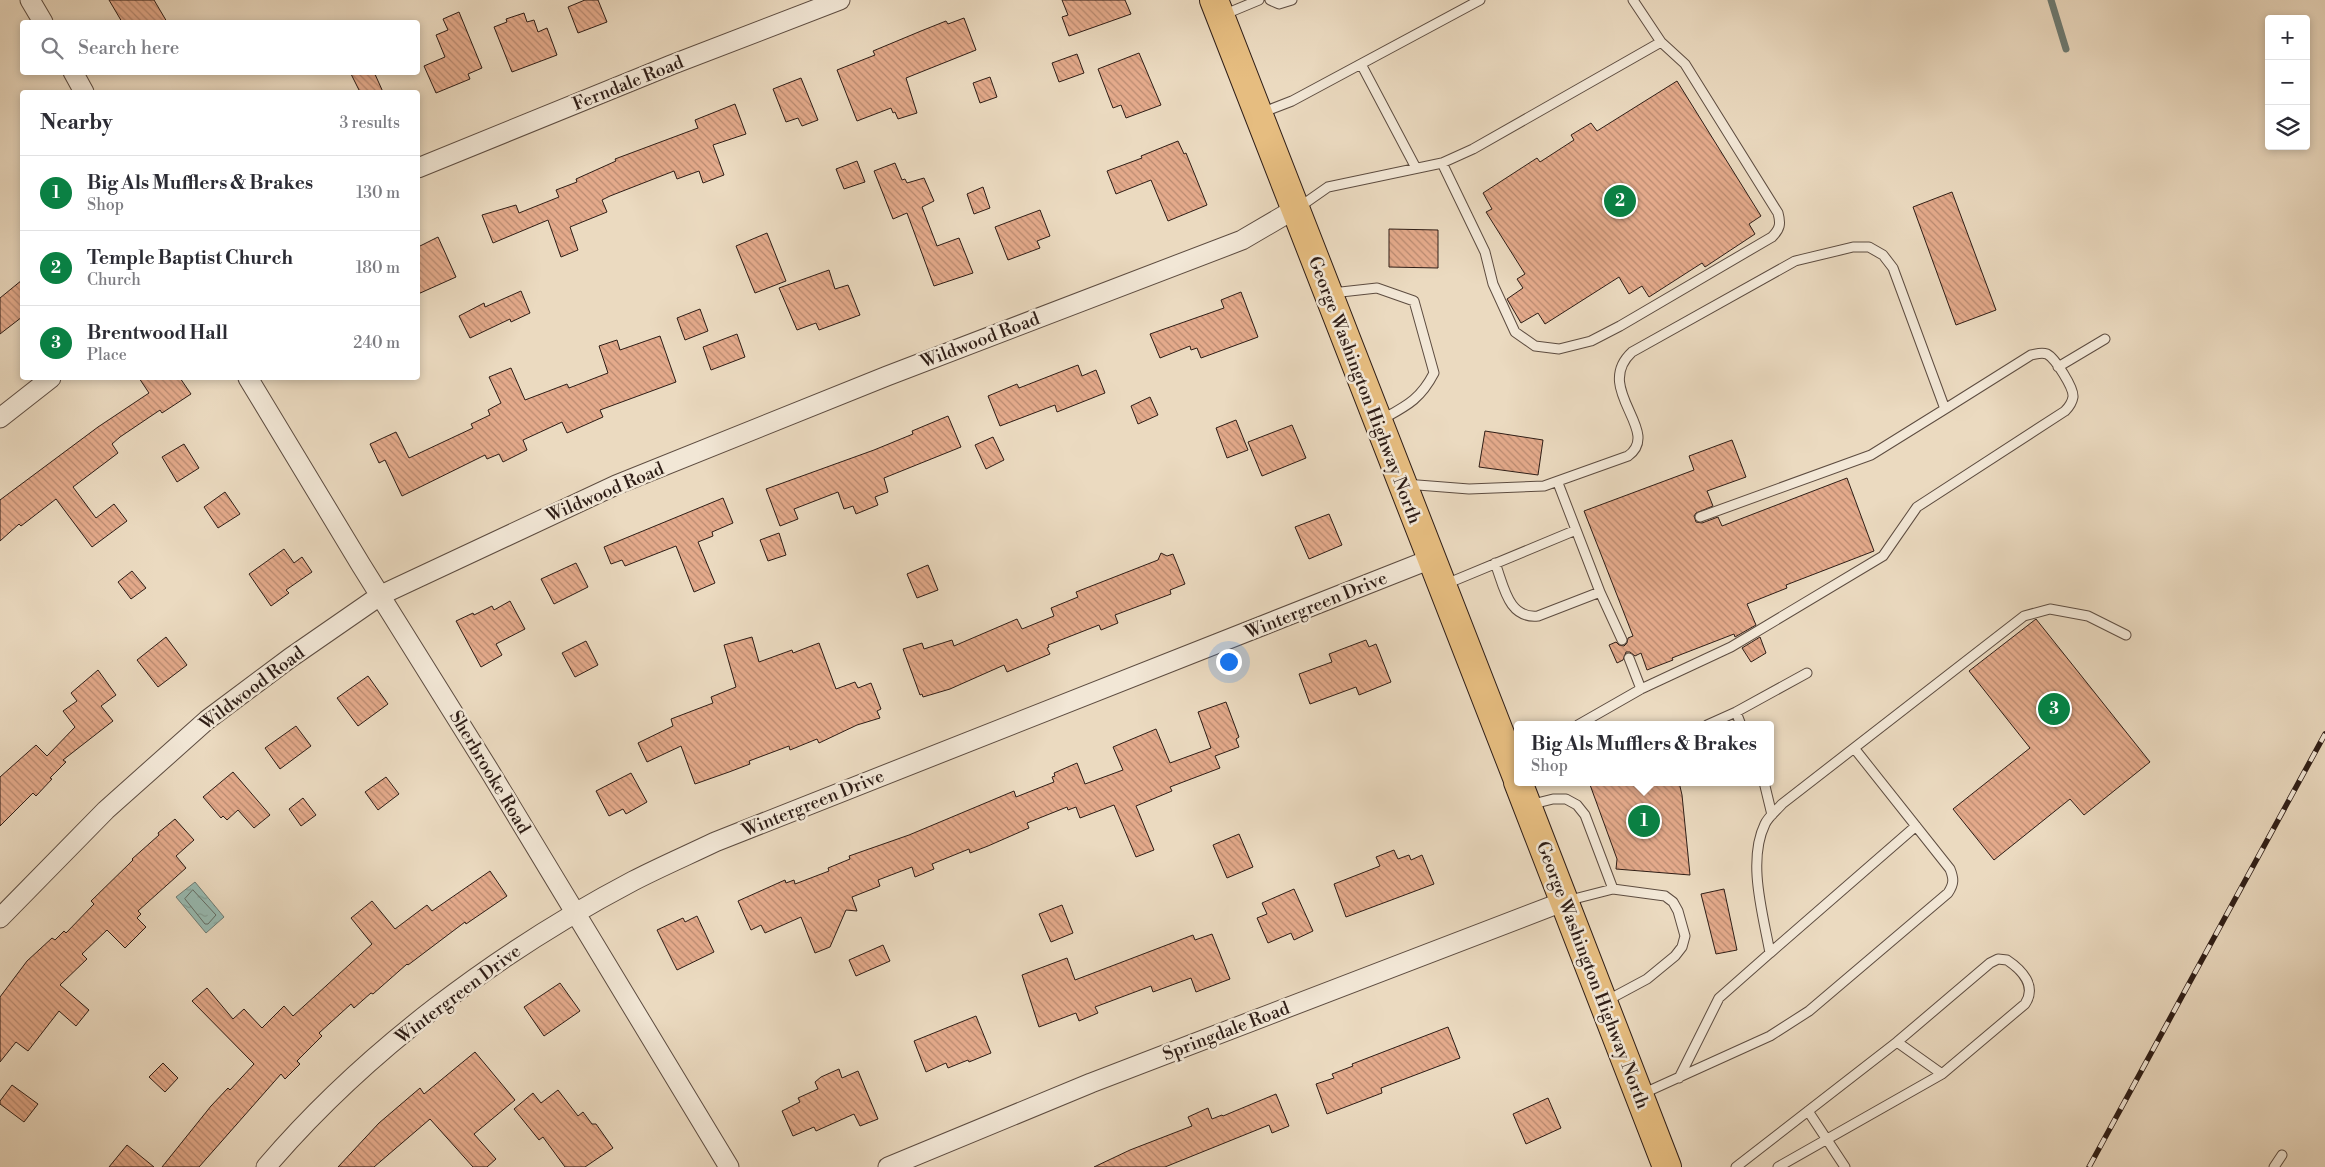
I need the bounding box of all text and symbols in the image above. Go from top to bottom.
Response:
map controls [2265,15,2310,150]
button: + [2265,15,2310,60]
search box [20,20,420,75]
icon: search [38,34,66,62]
text: Search here [78,36,179,60]
street label: Ferndale Road [569,50,688,116]
button: − [2265,60,2310,105]
button: layers [2265,105,2310,150]
text: Nearby [40,110,113,136]
text: 3 results [339,113,400,133]
text: Big Als Mufflers & Brakes [87,171,313,195]
pin: 2 [1604,182,1636,220]
text: 1 [52,183,60,203]
text: 130 m [356,183,400,203]
text: Shop [87,195,124,215]
text: Temple Baptist Church [87,246,293,270]
street label: George Washington Highway North [1303,253,1426,527]
text: 2 [51,258,61,278]
text: 180 m [356,258,400,278]
text: Church [87,270,141,290]
street label: Wildwood Road [917,307,1044,374]
text: Brentwood Hall [87,321,228,345]
text: 3 [51,333,61,353]
text: 240 m [353,333,400,353]
text: Place [87,345,127,365]
street label: Wildwood Road [542,457,668,528]
street label: Wintergreen Drive [1241,566,1391,645]
street label: Wildwood Road [194,641,310,736]
your location [1216,649,1242,675]
pin: 3 [2038,690,2070,728]
street label: Sherbrooke Road [444,706,536,839]
popup [1514,721,1774,786]
text: Big Als Mufflers & Brakes [1531,732,1757,756]
text: Shop [1531,756,1568,776]
street label: Wintergreen Drive [738,764,888,843]
pin: 1 [1628,802,1660,840]
street label: George Washington Highway North [1531,838,1654,1112]
street label: Wintergreen Drive [390,940,526,1050]
street label: Springdale Road [1159,996,1294,1066]

